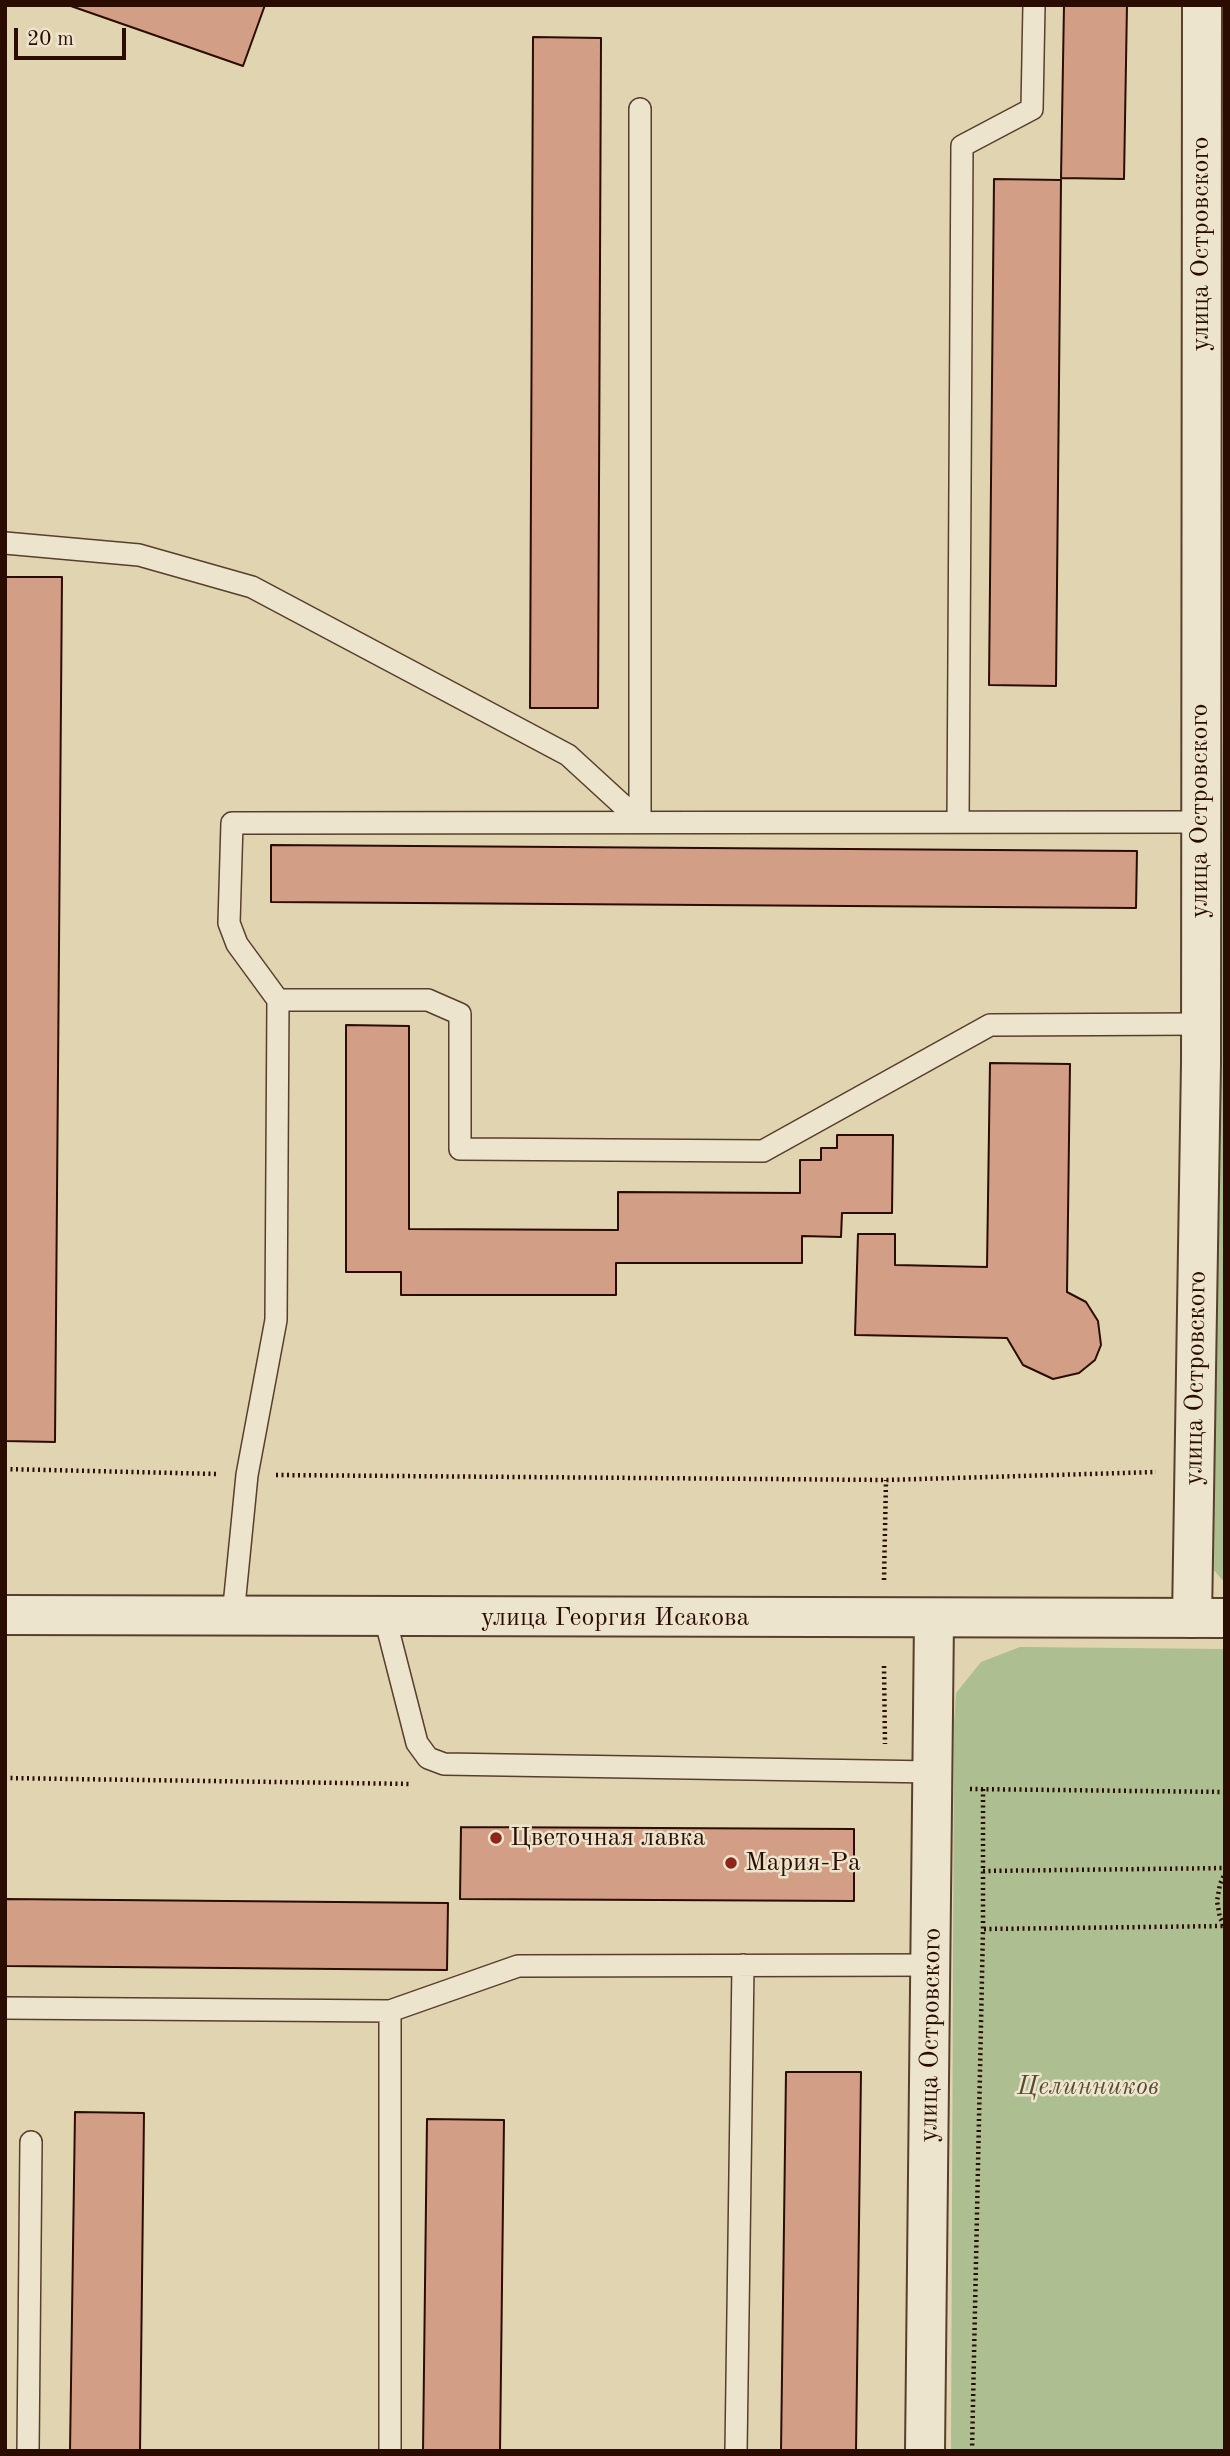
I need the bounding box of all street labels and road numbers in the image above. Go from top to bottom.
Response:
street label: улица Островского [1185,137,1217,351]
street label: улица Островского [1184,704,1216,918]
street label: улица Островского [1179,1270,1213,1486]
street label: улица Георгия Исакова [481,1602,749,1634]
street label: улица Островского [914,1927,948,2143]

